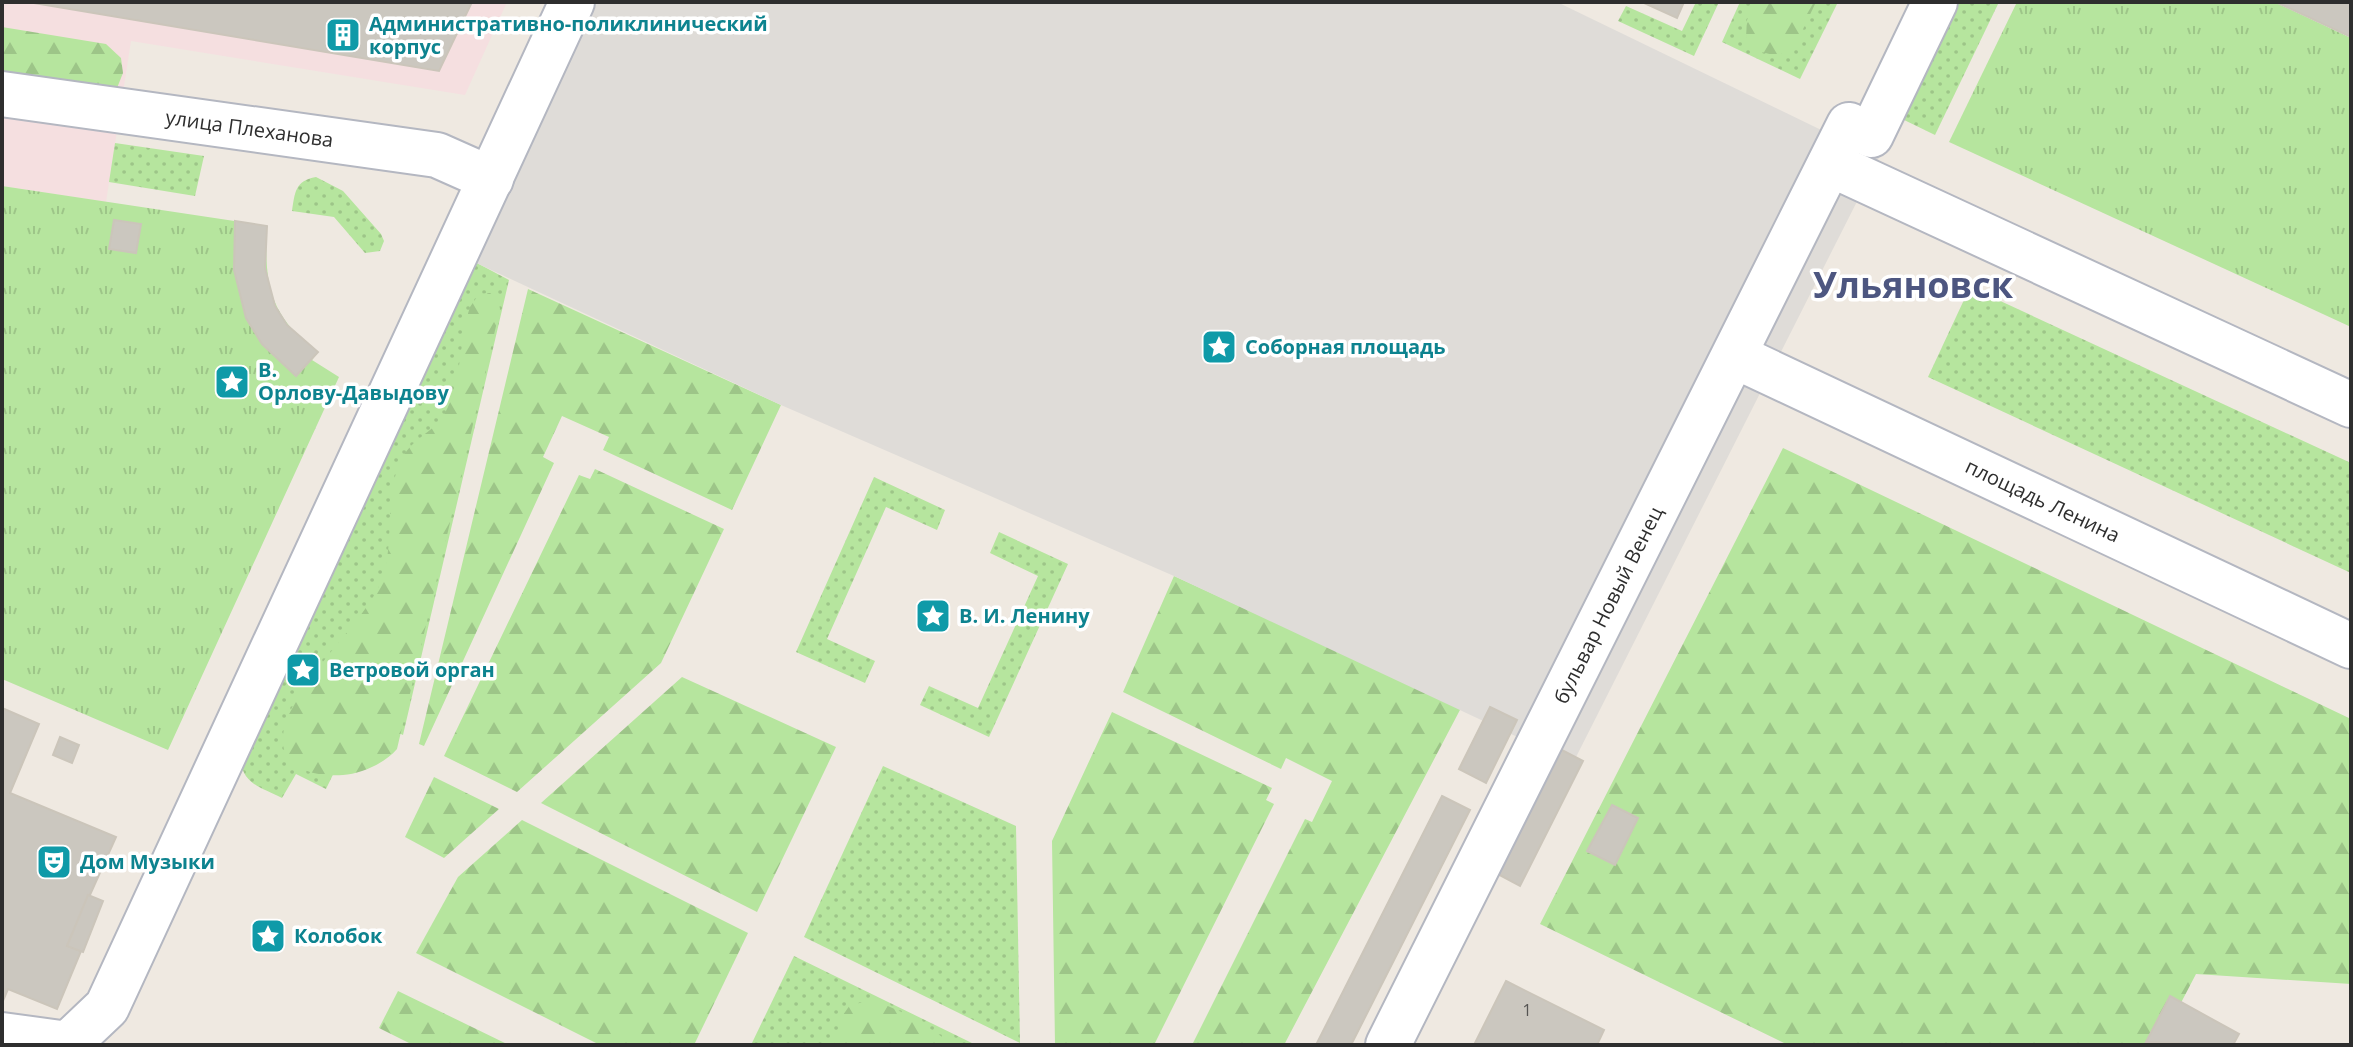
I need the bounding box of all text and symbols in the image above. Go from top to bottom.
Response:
place label: Административно-поликлинический корпус [369,10,768,60]
building icon: Административно-поликлинический корпус [324,16,362,54]
street label: улица Плеханова [164,103,335,153]
district label: Ульяновск [1813,260,2014,309]
place icon: Соборная площадь [1200,328,1238,366]
place label: Соборная площадь [1245,333,1446,360]
place label: В. Орлову-Давыдову [258,356,449,406]
place icon: В. Орлову-Давыдову [213,363,251,401]
street label: площадь Ленина [1961,452,2125,548]
street label: бульвар Новый Венец [1547,501,1669,708]
place icon: В. И. Ленину [914,597,952,635]
place label: В. И. Ленину [959,602,1090,629]
place icon: Ветровой орган [284,651,322,689]
place label: Ветровой орган [329,656,495,683]
theatre icon: Дом Музыки [35,843,73,881]
place label: Дом Музыки [80,848,215,875]
place icon: Колобок [249,917,287,955]
place label: Колобок [294,922,383,949]
house number: 1 [1522,999,1532,1021]

